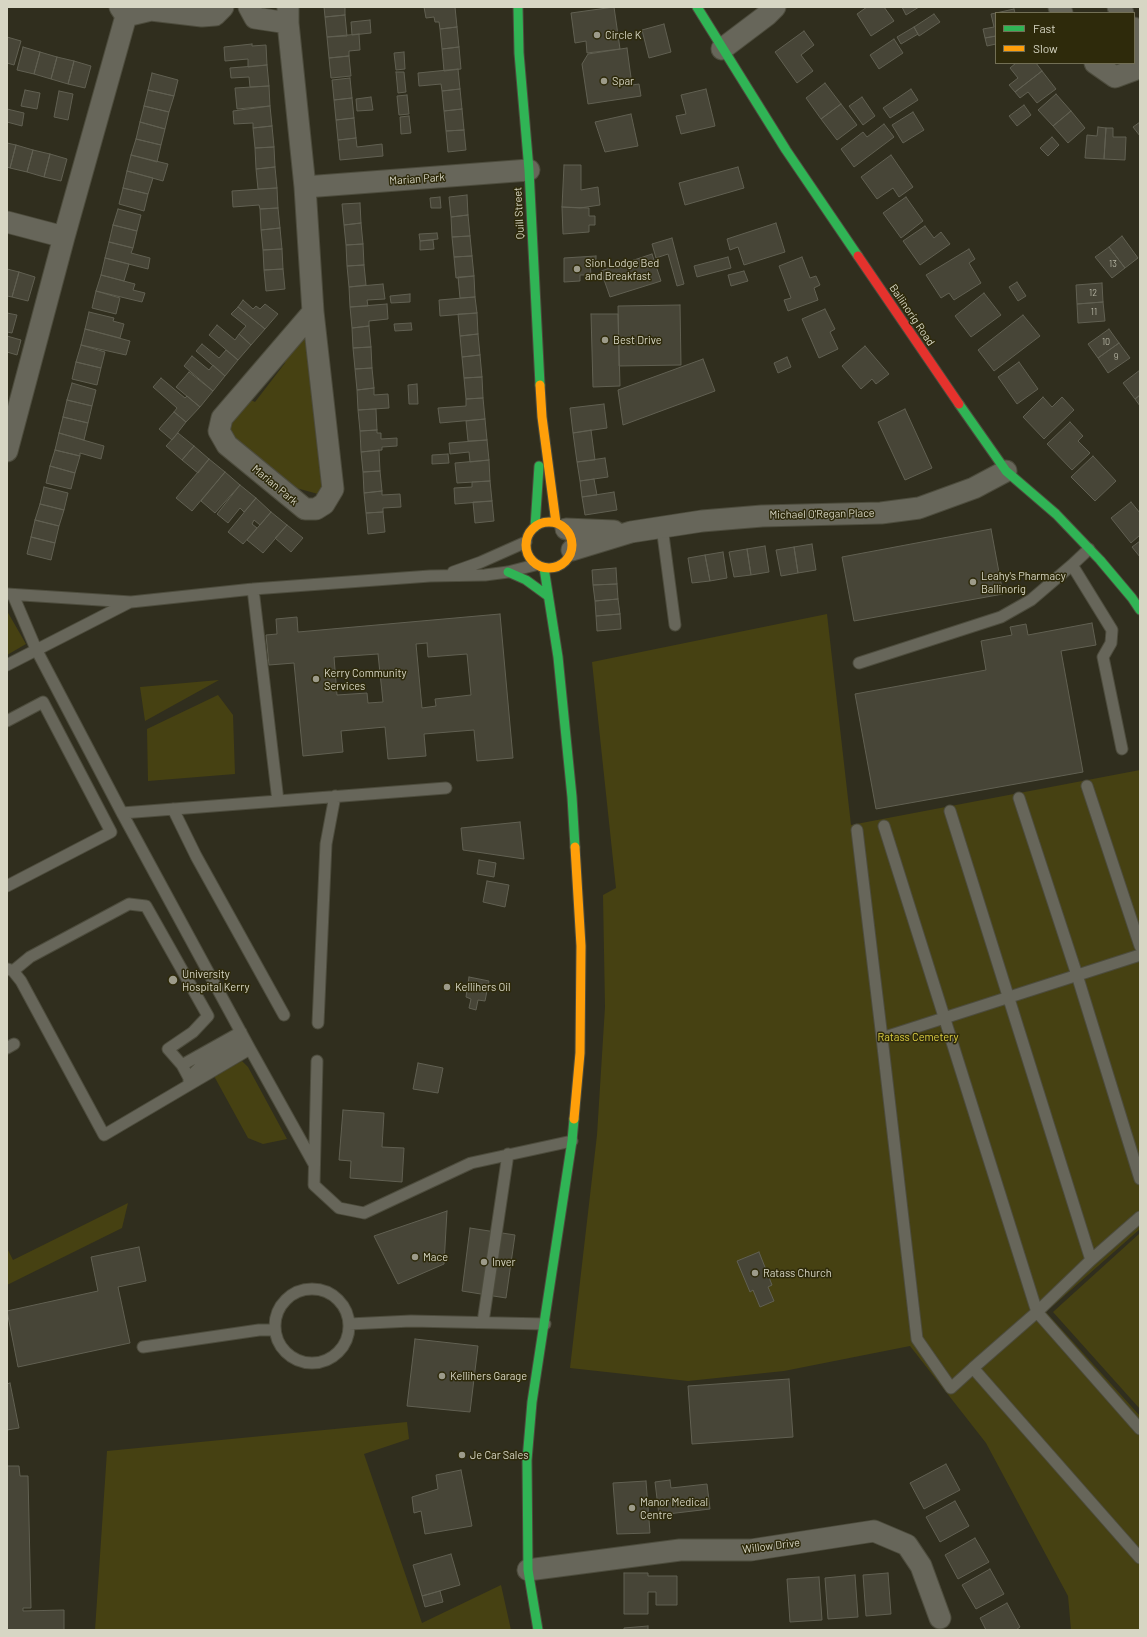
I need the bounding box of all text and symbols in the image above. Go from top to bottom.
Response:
legend [995,12,1135,64]
text: Fast [1033,21,1056,35]
place label: Circle K [605,28,641,42]
marker: Circle K [592,30,602,40]
text: Slow [1033,41,1058,55]
place label: Spar [612,74,634,88]
marker: Spar [599,76,609,86]
street label: Marian Park [389,170,445,188]
street label: Quill Street [511,187,527,239]
place label: Sion Lodge Bed and Breakfast [585,256,659,282]
house number: 13 [1109,259,1117,269]
marker: Sion Lodge Bed and Breakfast [572,264,582,274]
street label: Ballinorig Road [887,282,937,348]
house number: 12 [1089,288,1097,298]
house number: 11 [1091,307,1097,317]
place label: Best Drive [613,333,662,347]
marker: Best Drive [600,335,610,345]
house number: 10 [1102,337,1110,347]
house number: 9 [1114,352,1118,362]
street label: Marian Park [249,462,301,508]
street label: Michael O'Regan Place [769,506,875,522]
place label: Leahy's Pharmacy Ballinorig [981,569,1066,595]
marker: Leahy's Pharmacy Ballinorig [968,577,978,587]
place label: Kerry Community Services [324,666,407,692]
marker: Kerry Community Services [311,674,321,684]
place label: University Hospital Kerry [182,967,250,993]
marker: University Hospital Kerry [167,974,179,986]
place label: Kellihers Oil [455,980,511,994]
marker: Kellihers Oil [442,982,452,992]
park label: Ratass Cemetery [878,1030,958,1044]
place label: Mace [423,1250,448,1264]
marker: Mace [410,1252,420,1262]
place label: Inver [492,1255,516,1269]
marker: Inver [479,1257,489,1267]
place label: Ratass Church [763,1266,832,1280]
marker: Ratass Church [750,1268,760,1278]
place label: Kellihers Garage [450,1369,527,1383]
marker: Kellihers Garage [437,1371,447,1381]
place label: Je Car Sales [470,1448,528,1462]
marker: Je Car Sales [457,1450,467,1460]
place label: Manor Medical Centre [640,1495,708,1521]
marker: Manor Medical Centre [627,1503,637,1513]
street label: Willow Drive [741,1536,801,1556]

